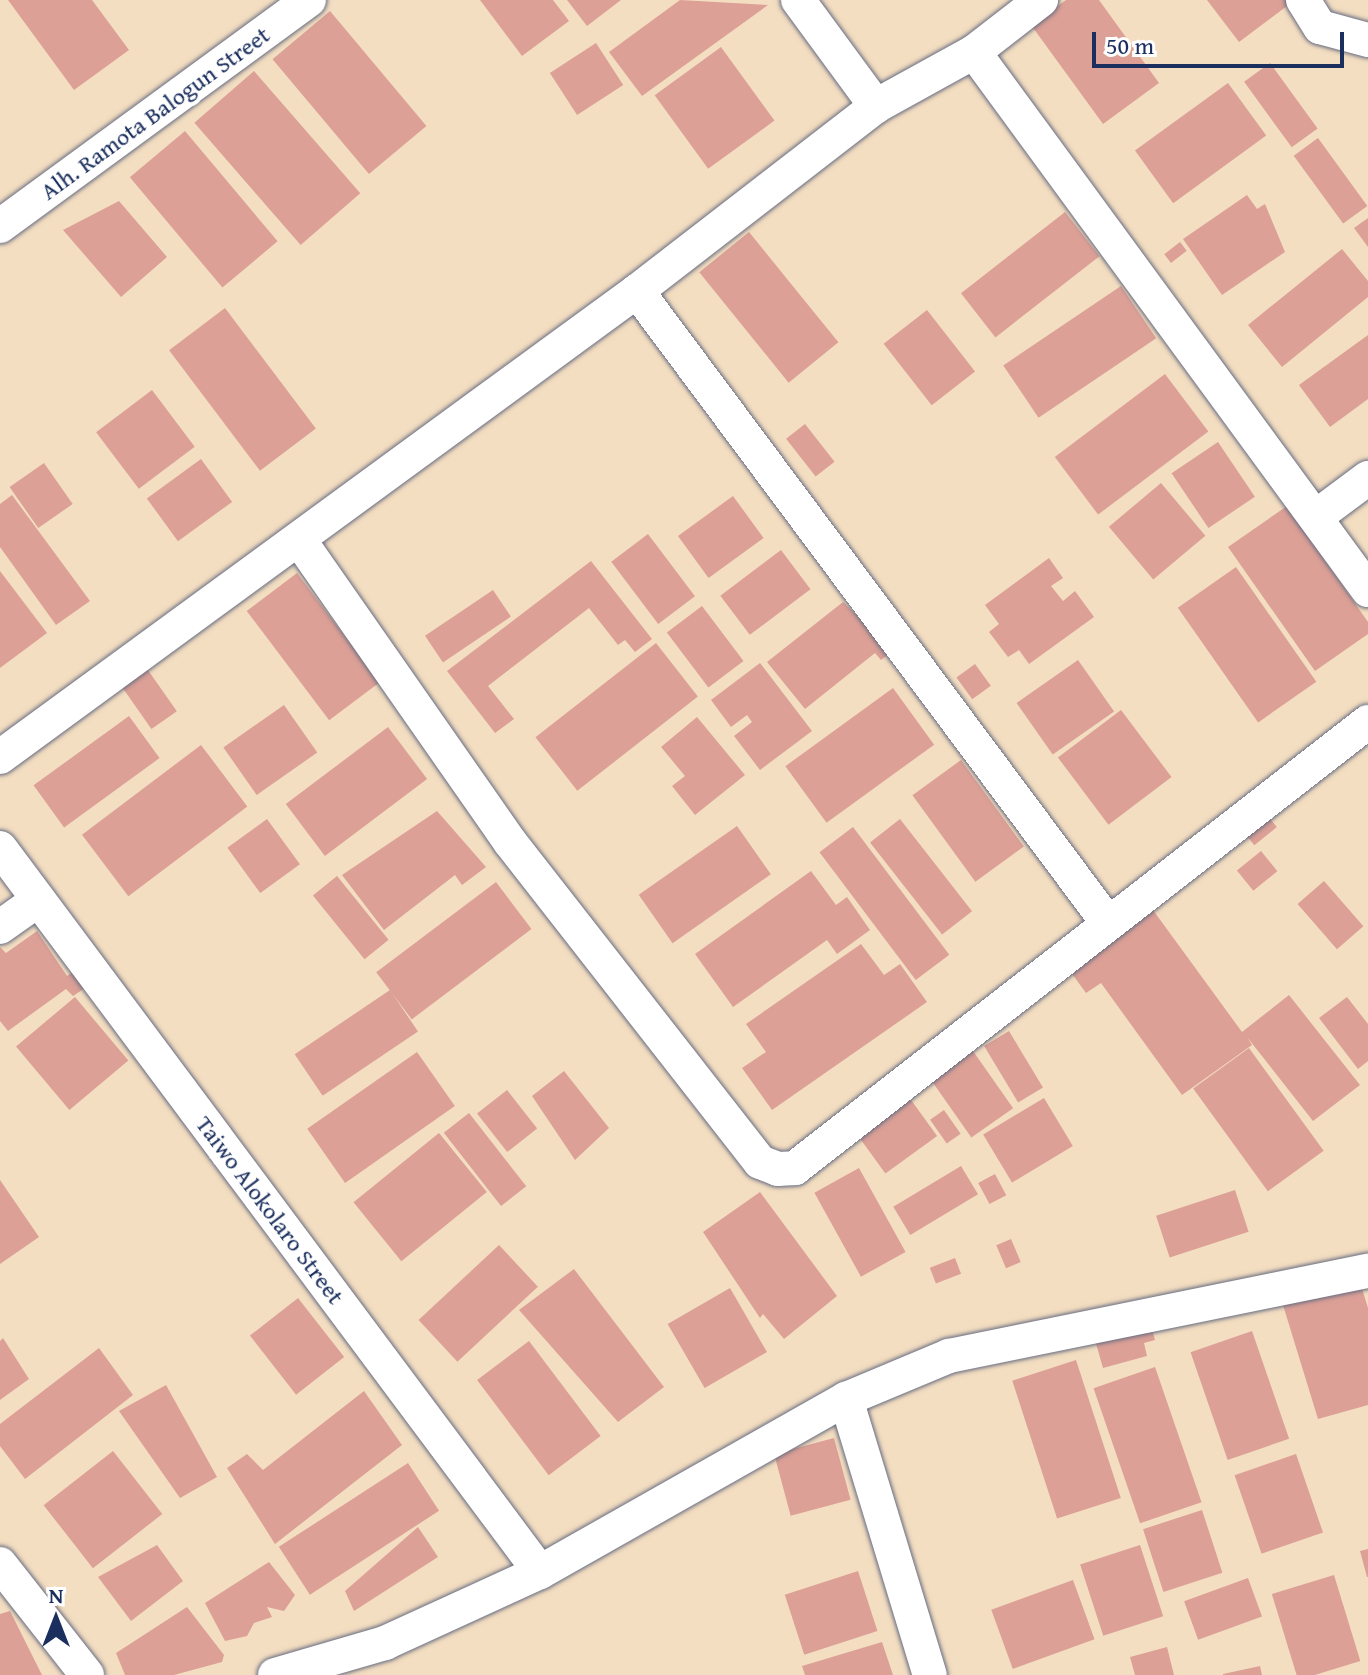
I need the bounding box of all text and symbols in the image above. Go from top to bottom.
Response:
scale bar [1096,16,1348,66]
street label: Alh. Ramota Balogun Street [35,20,275,206]
text: 50 m [1106,28,1154,63]
street label: Taiwo Alokolaro Street [190,1110,350,1310]
north arrow [16,1579,96,1659]
text: N [49,1579,63,1611]

